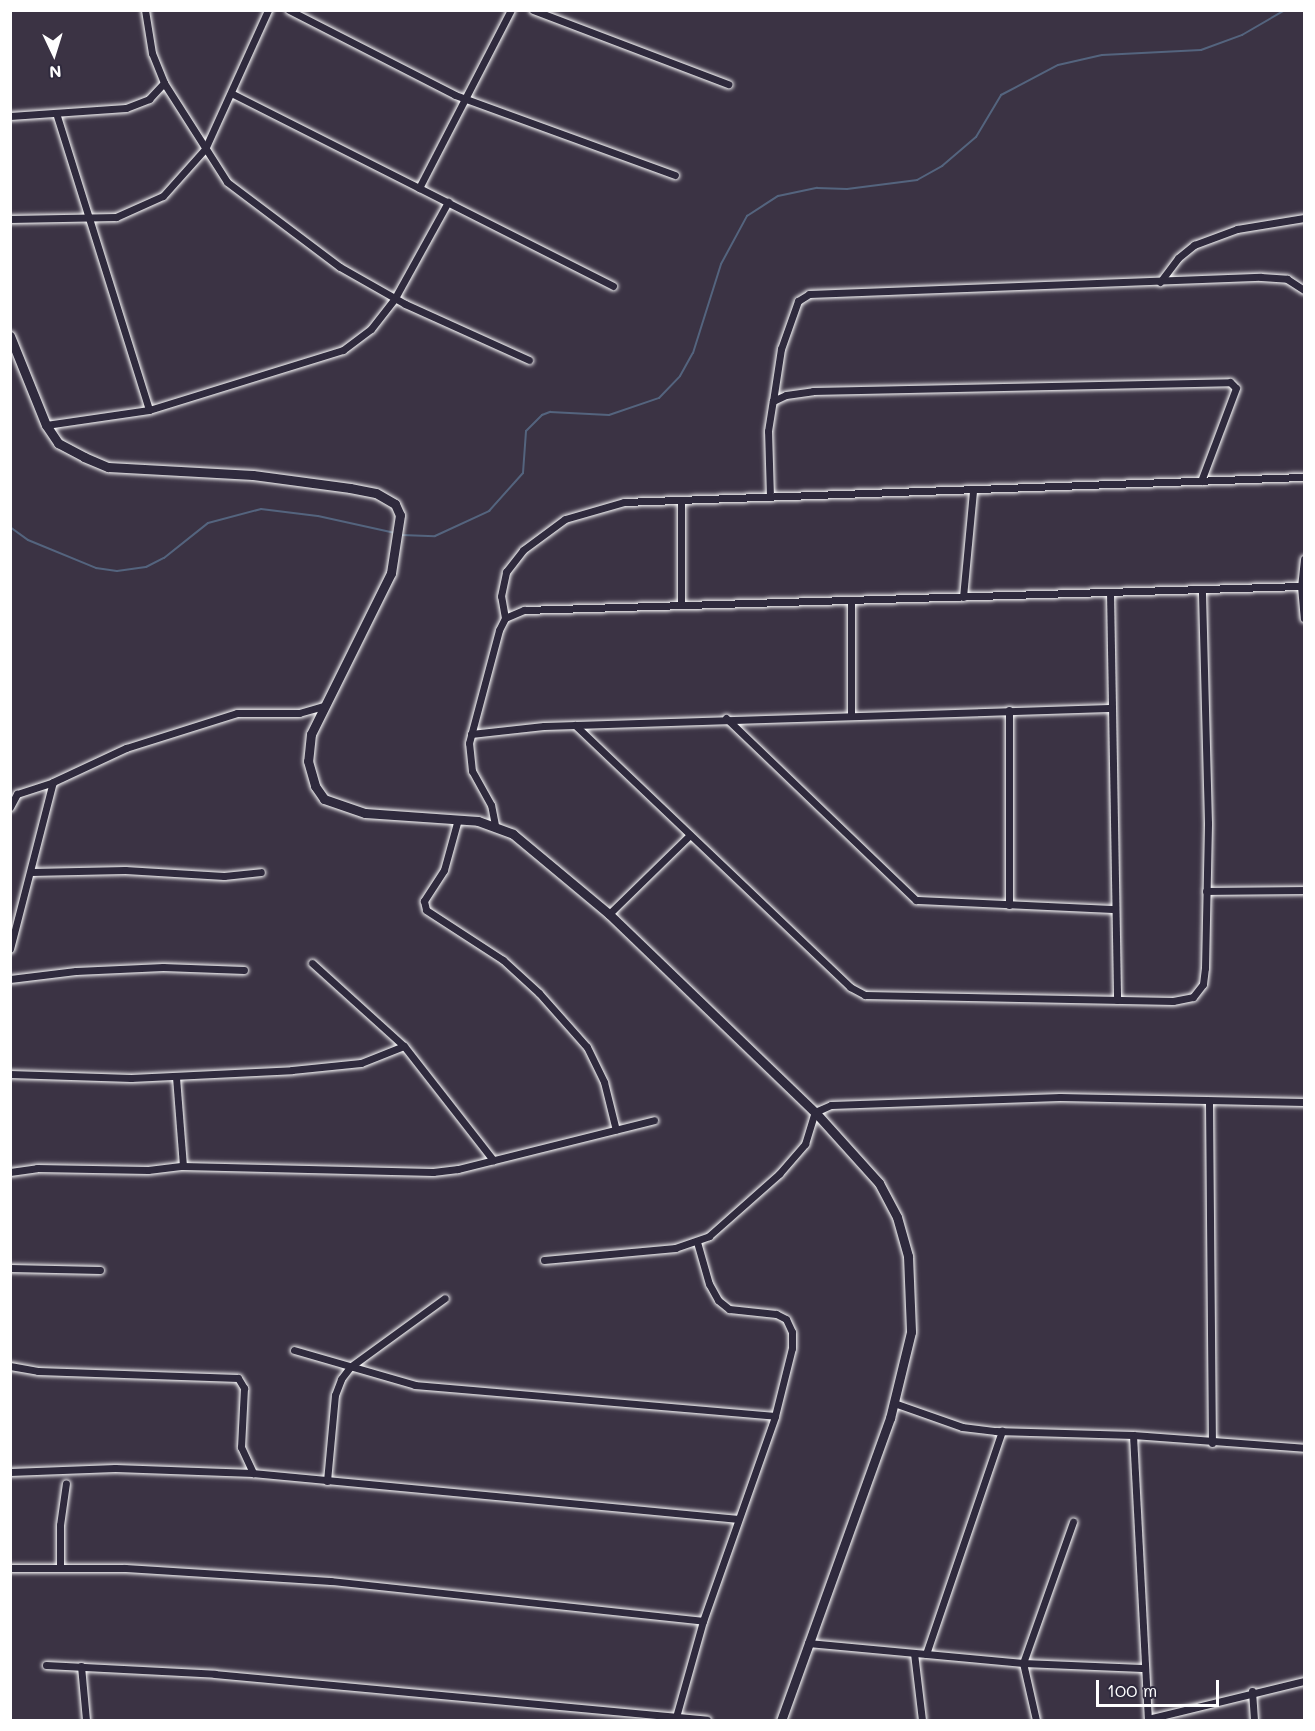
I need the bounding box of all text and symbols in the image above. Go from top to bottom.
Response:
north arrow [24,24,84,84]
text: N [48,62,62,83]
scale bar [1099,1668,1222,1706]
text: 100 m [1107,1678,1157,1702]

